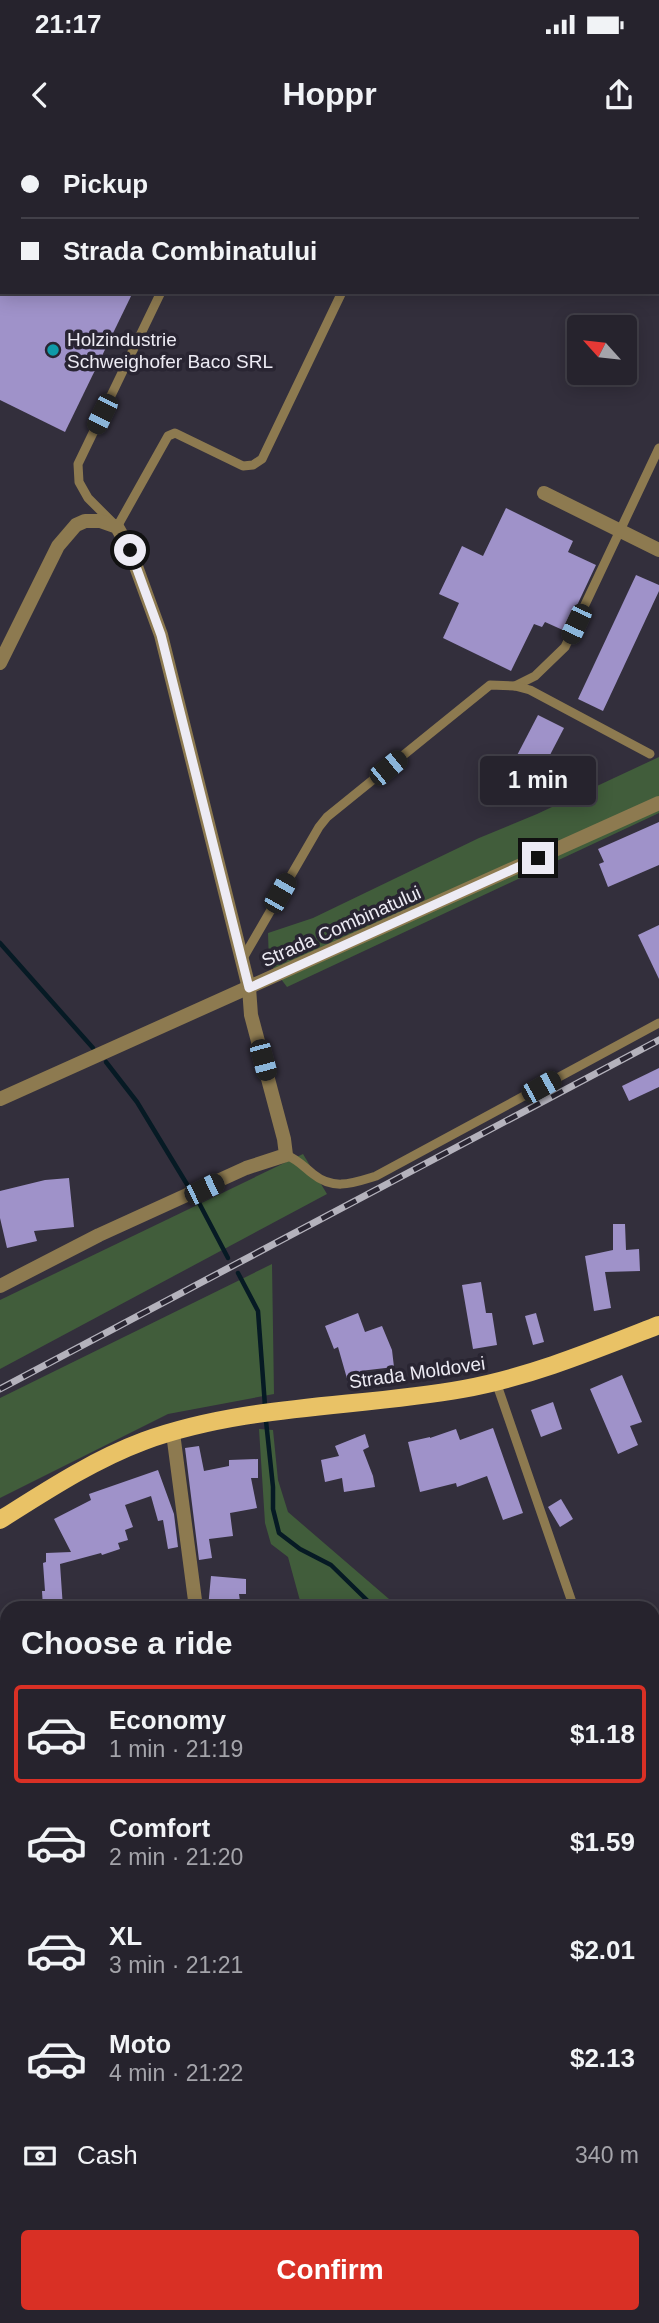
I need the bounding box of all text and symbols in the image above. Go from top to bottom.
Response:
text: 21:17 [35,9,102,39]
icon: back [21,76,59,114]
text: Hoppr [282,76,377,112]
icon: share [600,76,638,114]
text: Pickup [63,169,148,199]
text: Strada Combinatului [63,236,317,266]
north arrow [567,315,637,385]
map controls [567,315,637,385]
place label: Holzindustrie Schweighofer Baco SRL [67,329,273,372]
marker: Holzindustrie Schweighofer Baco SRL [45,342,61,358]
car [84,391,121,437]
route start [114,534,146,566]
car [558,601,595,647]
car [366,747,411,789]
callout: 1 min [480,756,596,806]
text: 1 min [508,767,568,793]
route end [522,842,554,874]
car [261,870,300,916]
street label: Strada Combinatului [258,882,424,971]
car [248,1037,279,1083]
car [518,1068,565,1106]
car [181,1170,228,1208]
street label: Strada Moldovei [348,1353,487,1392]
text: Choose a ride [21,1625,233,1661]
icon: car [25,1703,88,1766]
text: Economy [109,1705,226,1735]
text: $1.18 [570,1719,635,1749]
text: 1 min · 21:19 [109,1736,243,1762]
icon: car [25,1811,88,1874]
text: Comfort [109,1813,210,1843]
text: $1.59 [570,1827,635,1857]
text: 2 min · 21:20 [109,1844,243,1870]
icon: car [25,1919,88,1982]
text: XL [109,1921,142,1951]
text: $2.01 [570,1935,635,1965]
text: 3 min · 21:21 [109,1952,243,1978]
icon: car [25,2027,88,2090]
text: Moto [109,2029,171,2059]
text: $2.13 [570,2043,635,2073]
text: 4 min · 21:22 [109,2060,243,2086]
icon: cash [21,2137,59,2175]
text: Cash [77,2140,138,2170]
text: 340 m [575,2142,639,2168]
button: Confirm [21,2230,639,2310]

